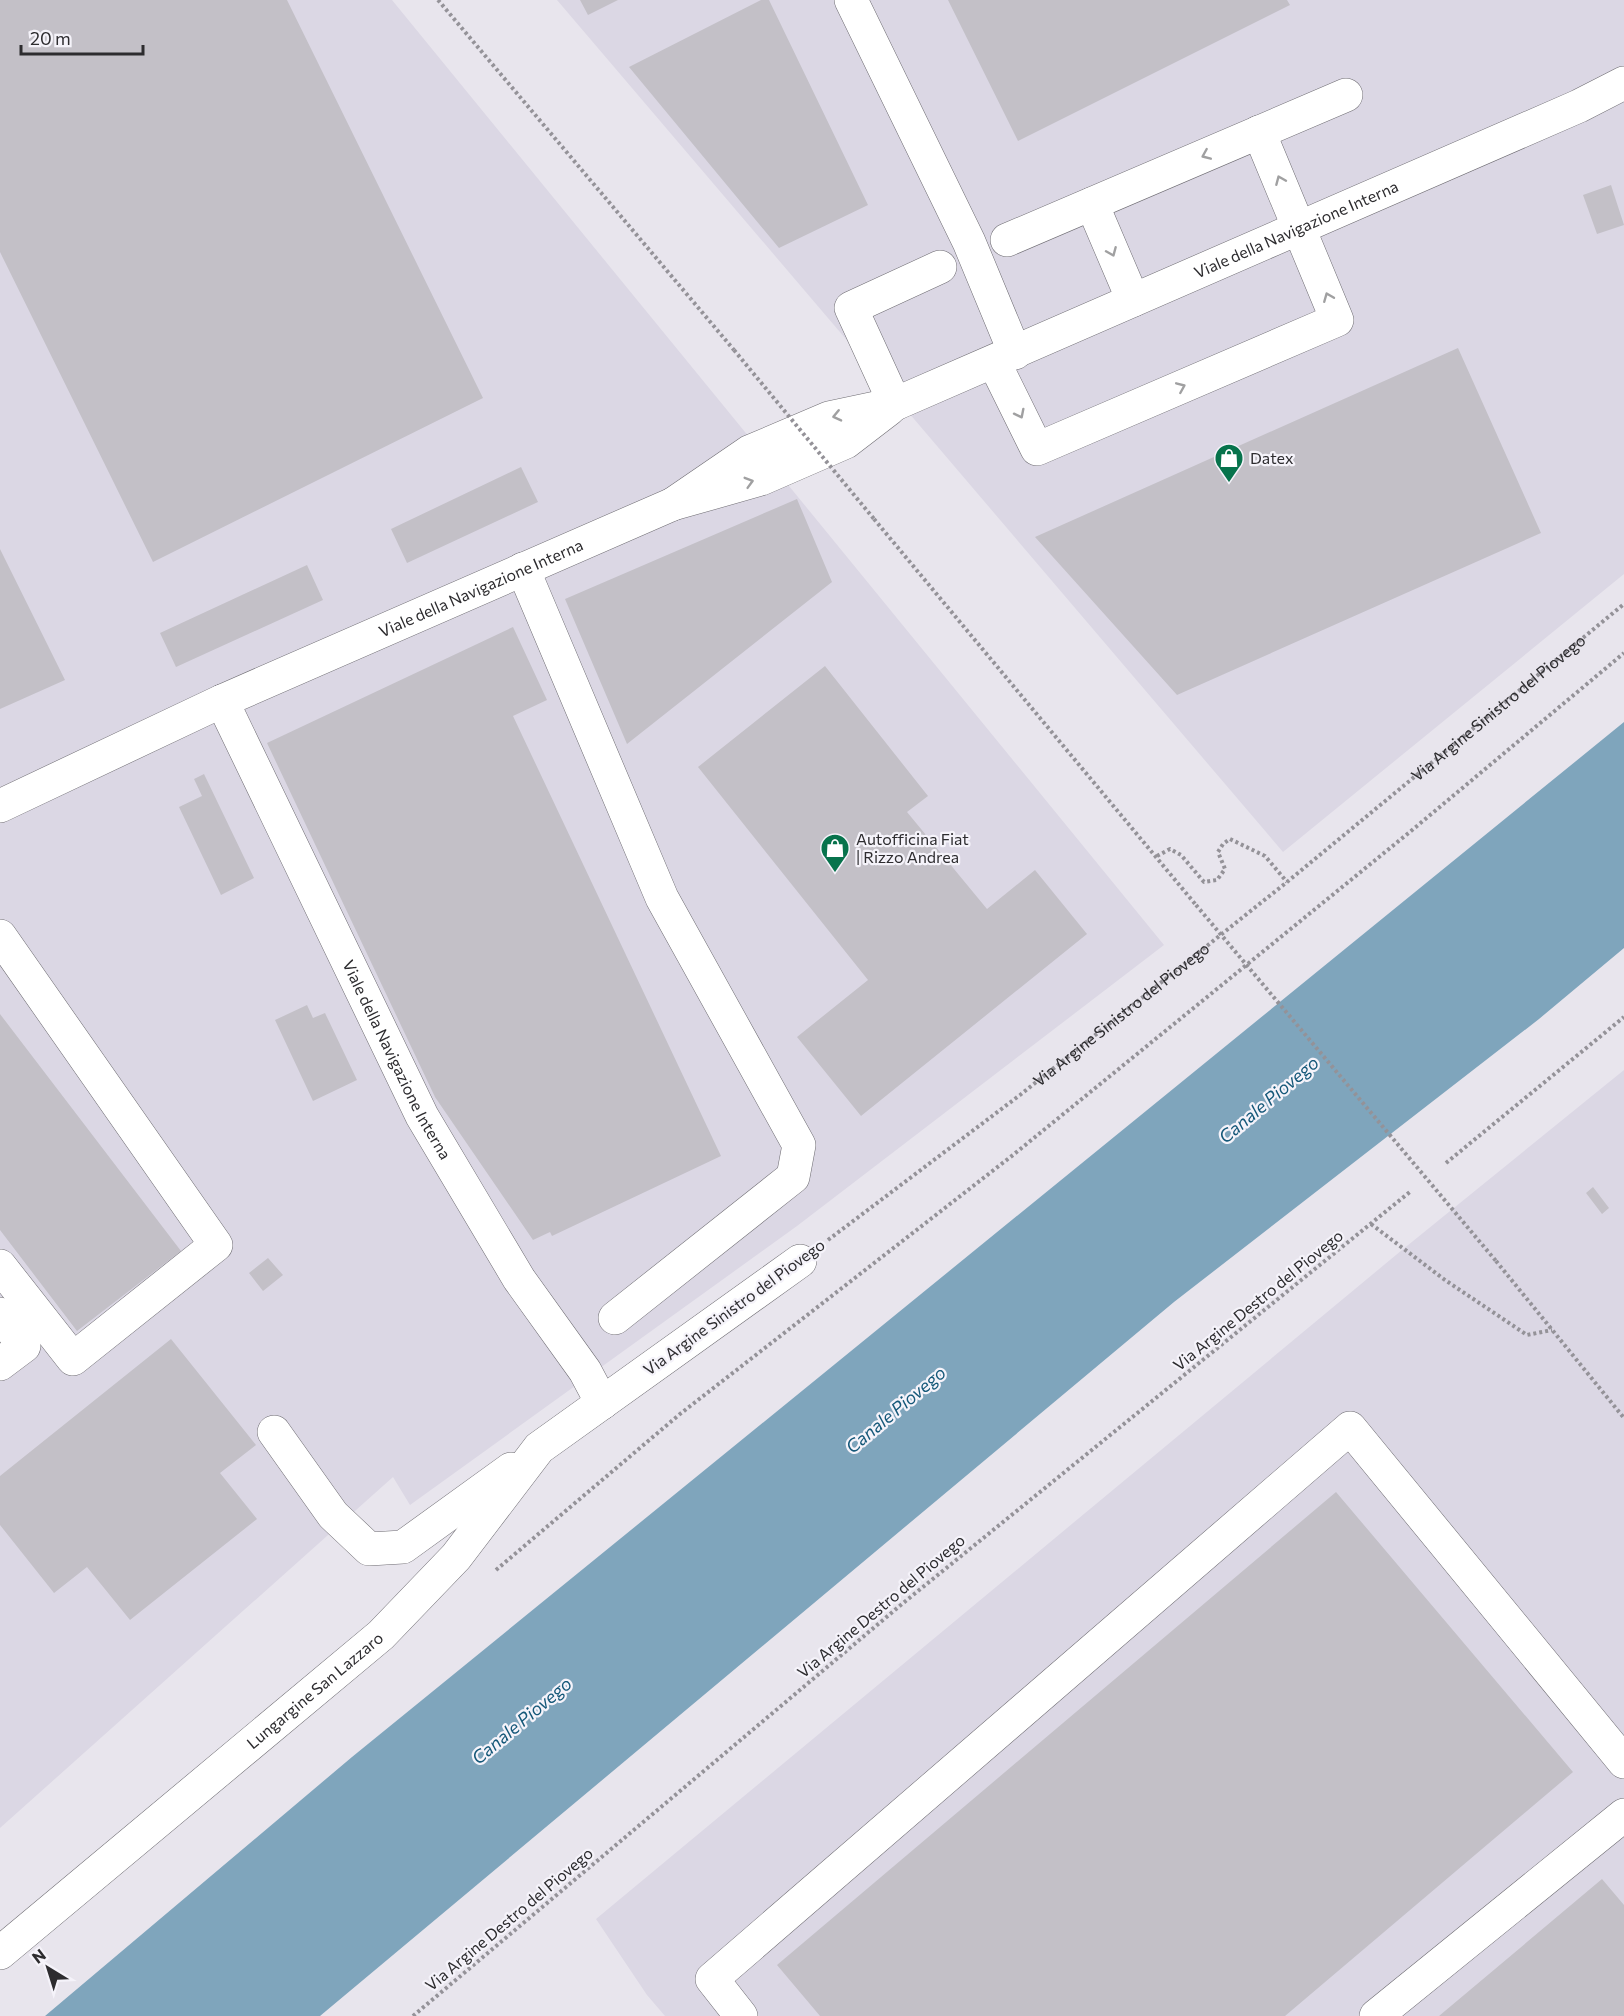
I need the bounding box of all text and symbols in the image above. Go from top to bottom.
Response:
scale bar [21,18,142,56]
text: 20 m [30,27,71,49]
one-way arrow [1201,148,1212,160]
one-way arrow [1275,175,1287,186]
street label: Viale della Navigazione Interna [1191,176,1401,282]
one-way arrow [1105,246,1117,257]
one-way arrow [1323,292,1335,303]
one-way arrow [1175,382,1186,394]
one-way arrow [1013,408,1024,418]
one-way arrow [833,409,843,422]
shop icon: Datex [1213,442,1245,484]
place label: Datex [1250,448,1294,467]
one-way arrow [744,477,754,490]
street label: Viale della Navigazione Interna [376,535,586,640]
street label: Via Argine Sinistro del Piovego [1407,630,1589,785]
place label: Autofficina Fiat | Rizzo Andrea [856,829,969,866]
shop icon: Autofficina Fiat | Rizzo Andrea [819,832,851,874]
street label: Via Argine Sinistro del Piovego [1029,938,1213,1090]
street label: Viale della Navigazione Interna [339,957,456,1162]
water label: Canale Piovego [1214,1051,1323,1147]
street label: Via Argine Destro del Piovego [1169,1225,1346,1374]
street label: Via Argine Sinistro del Piovego [639,1234,828,1379]
water label: Canale Piovego [841,1361,950,1457]
street label: Via Argine Destro del Piovego [793,1530,968,1681]
street label: Lungargine San Lazzaro [242,1628,386,1752]
water label: Canale Piovego [467,1672,576,1768]
street label: Via Argine Destro del Piovego [421,1843,596,1994]
north arrow [18,1938,78,1998]
text: N [28,1945,49,1967]

